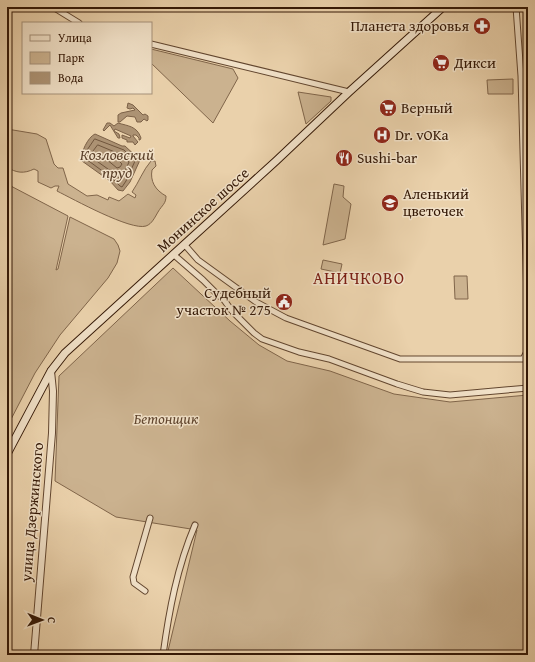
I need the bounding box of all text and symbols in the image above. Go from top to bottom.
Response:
place label: Планета здоровья [350,15,469,36]
pharmacy icon: Планета здоровья [472,16,492,36]
legend [22,22,152,94]
text: Улица [58,29,92,46]
text: Парк [58,49,85,66]
place label: Дикси [453,52,496,73]
supermarket icon: Дикси [431,53,451,73]
text: Вода [58,69,83,86]
place label: Верный [401,97,453,118]
supermarket icon: Верный [378,98,398,118]
place label: Dr. vOKa [395,124,449,145]
hospital icon: Dr. vOKa [372,125,392,145]
water label: Козловский пруд [80,142,154,184]
place label: Sushi-bar [357,147,417,168]
restaurant icon: Sushi-bar [334,148,354,168]
street label: Монинское шоссе [152,162,253,257]
place label: Аленький цветочек [403,183,469,221]
school or university icon: Аленький цветочек [380,193,400,213]
district label: АНИЧКОВО [313,265,405,290]
place label: Судебный участок № 275 [175,282,271,320]
public building icon: Судебный участок № 275 [274,292,294,312]
park label: Бетонщик [134,408,199,429]
street label: улица Дзержинского [15,441,48,584]
north arrow [22,600,62,640]
text: С [44,617,60,623]

